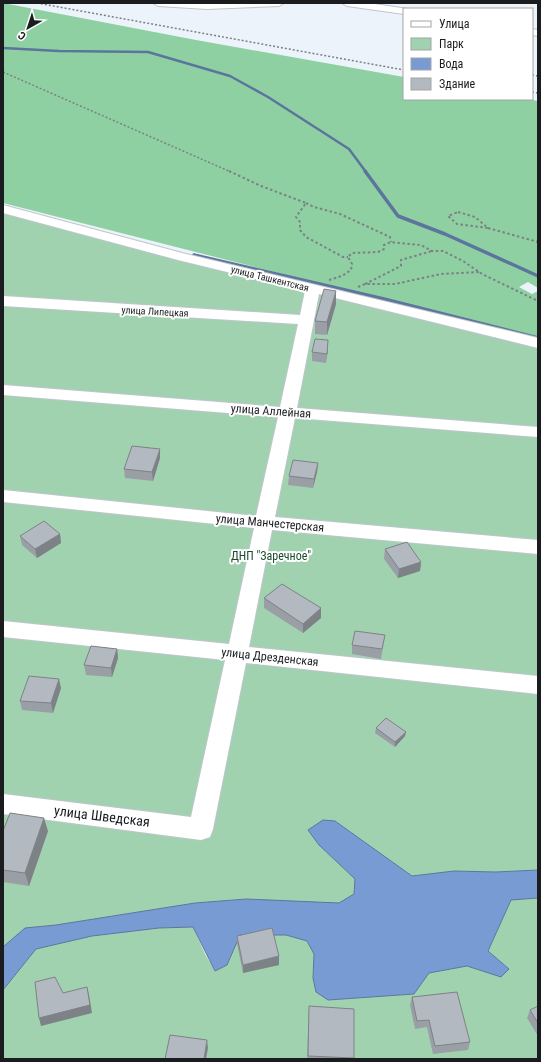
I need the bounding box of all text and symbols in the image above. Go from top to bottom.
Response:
north arrow [8,8,48,48]
legend [403,8,533,100]
text: Улица [439,17,470,31]
text: С [15,28,29,42]
text: Парк [439,37,464,51]
text: Вода [439,57,464,71]
text: Здание [439,77,476,91]
street label: улица Ташкентская [230,263,310,294]
street label: улица Липецкая [121,304,189,319]
street label: улица Аллейная [230,401,312,421]
street label: улица Манчестерская [215,511,325,535]
park label: ДНП "Заречное" [231,549,311,563]
street label: улица Дрезденская [221,645,319,669]
street label: улица Шведская [53,802,151,830]

